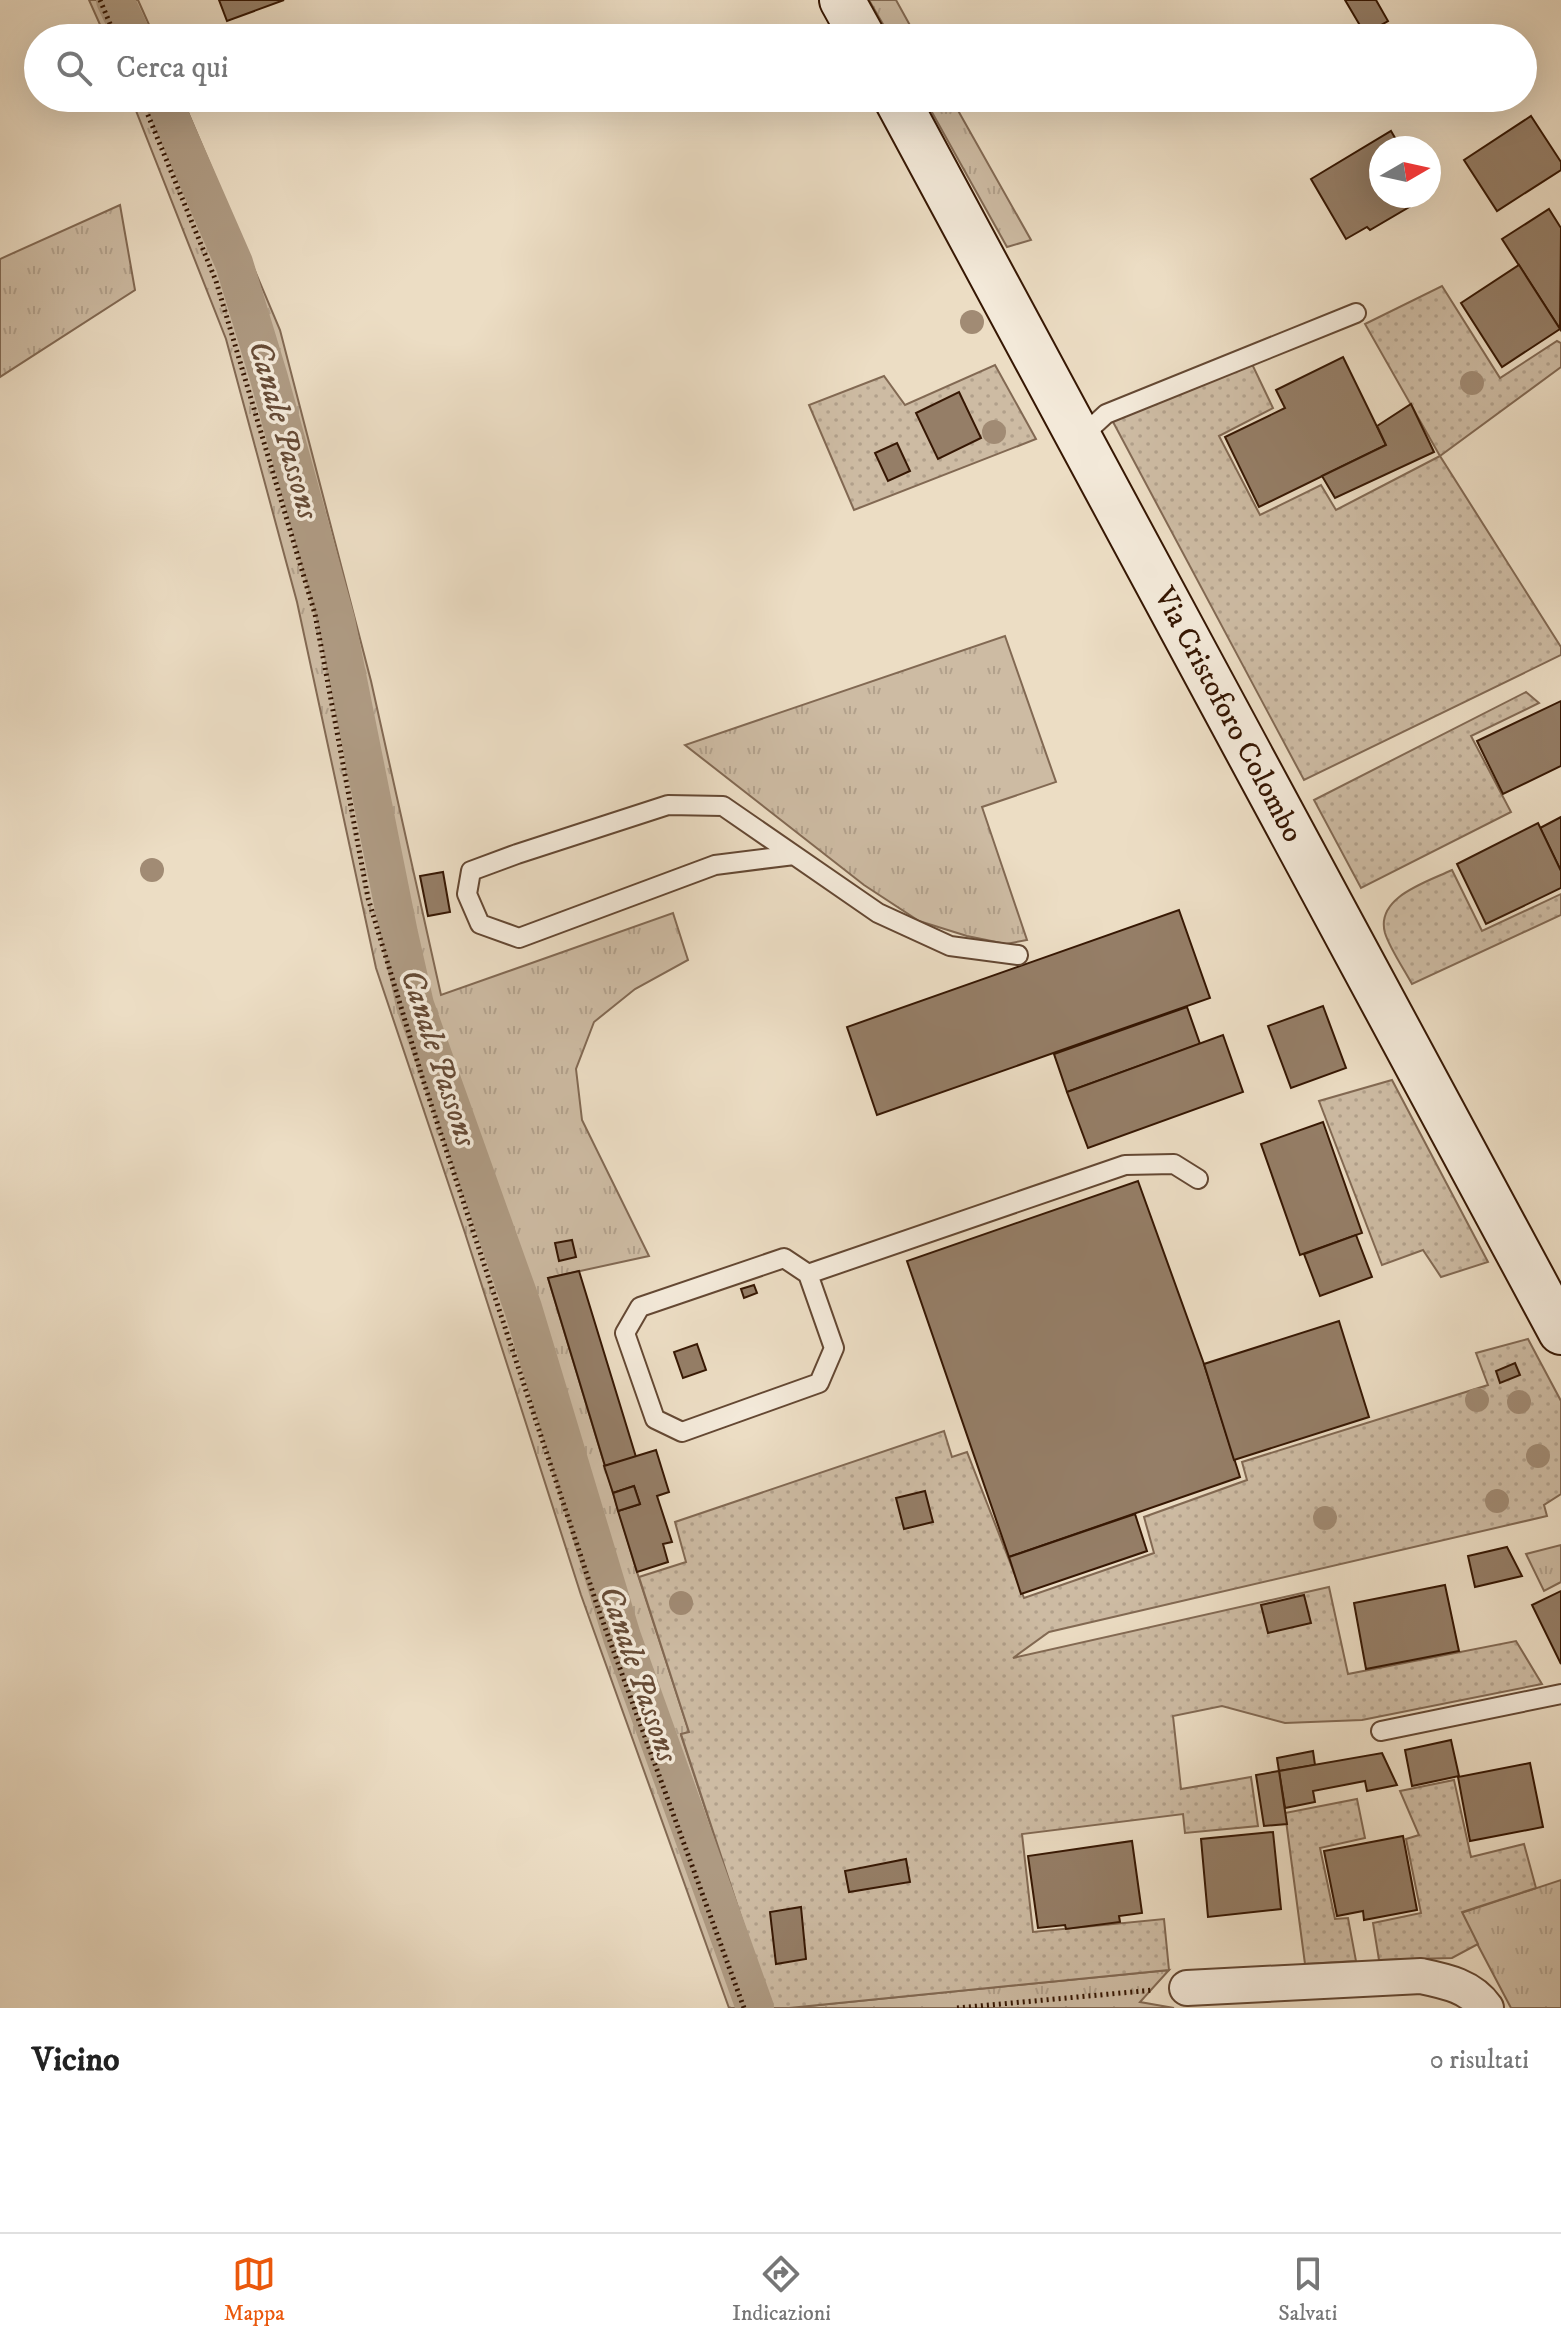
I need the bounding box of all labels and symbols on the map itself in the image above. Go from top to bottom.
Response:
north arrow [1369,136,1441,208]
water label: Canale Passons [238,336,328,525]
street label: Via Cristoforo Colombo [1145,580,1311,849]
water label: Canale Passons [391,964,486,1153]
water label: Canale Passons [589,1581,687,1769]

